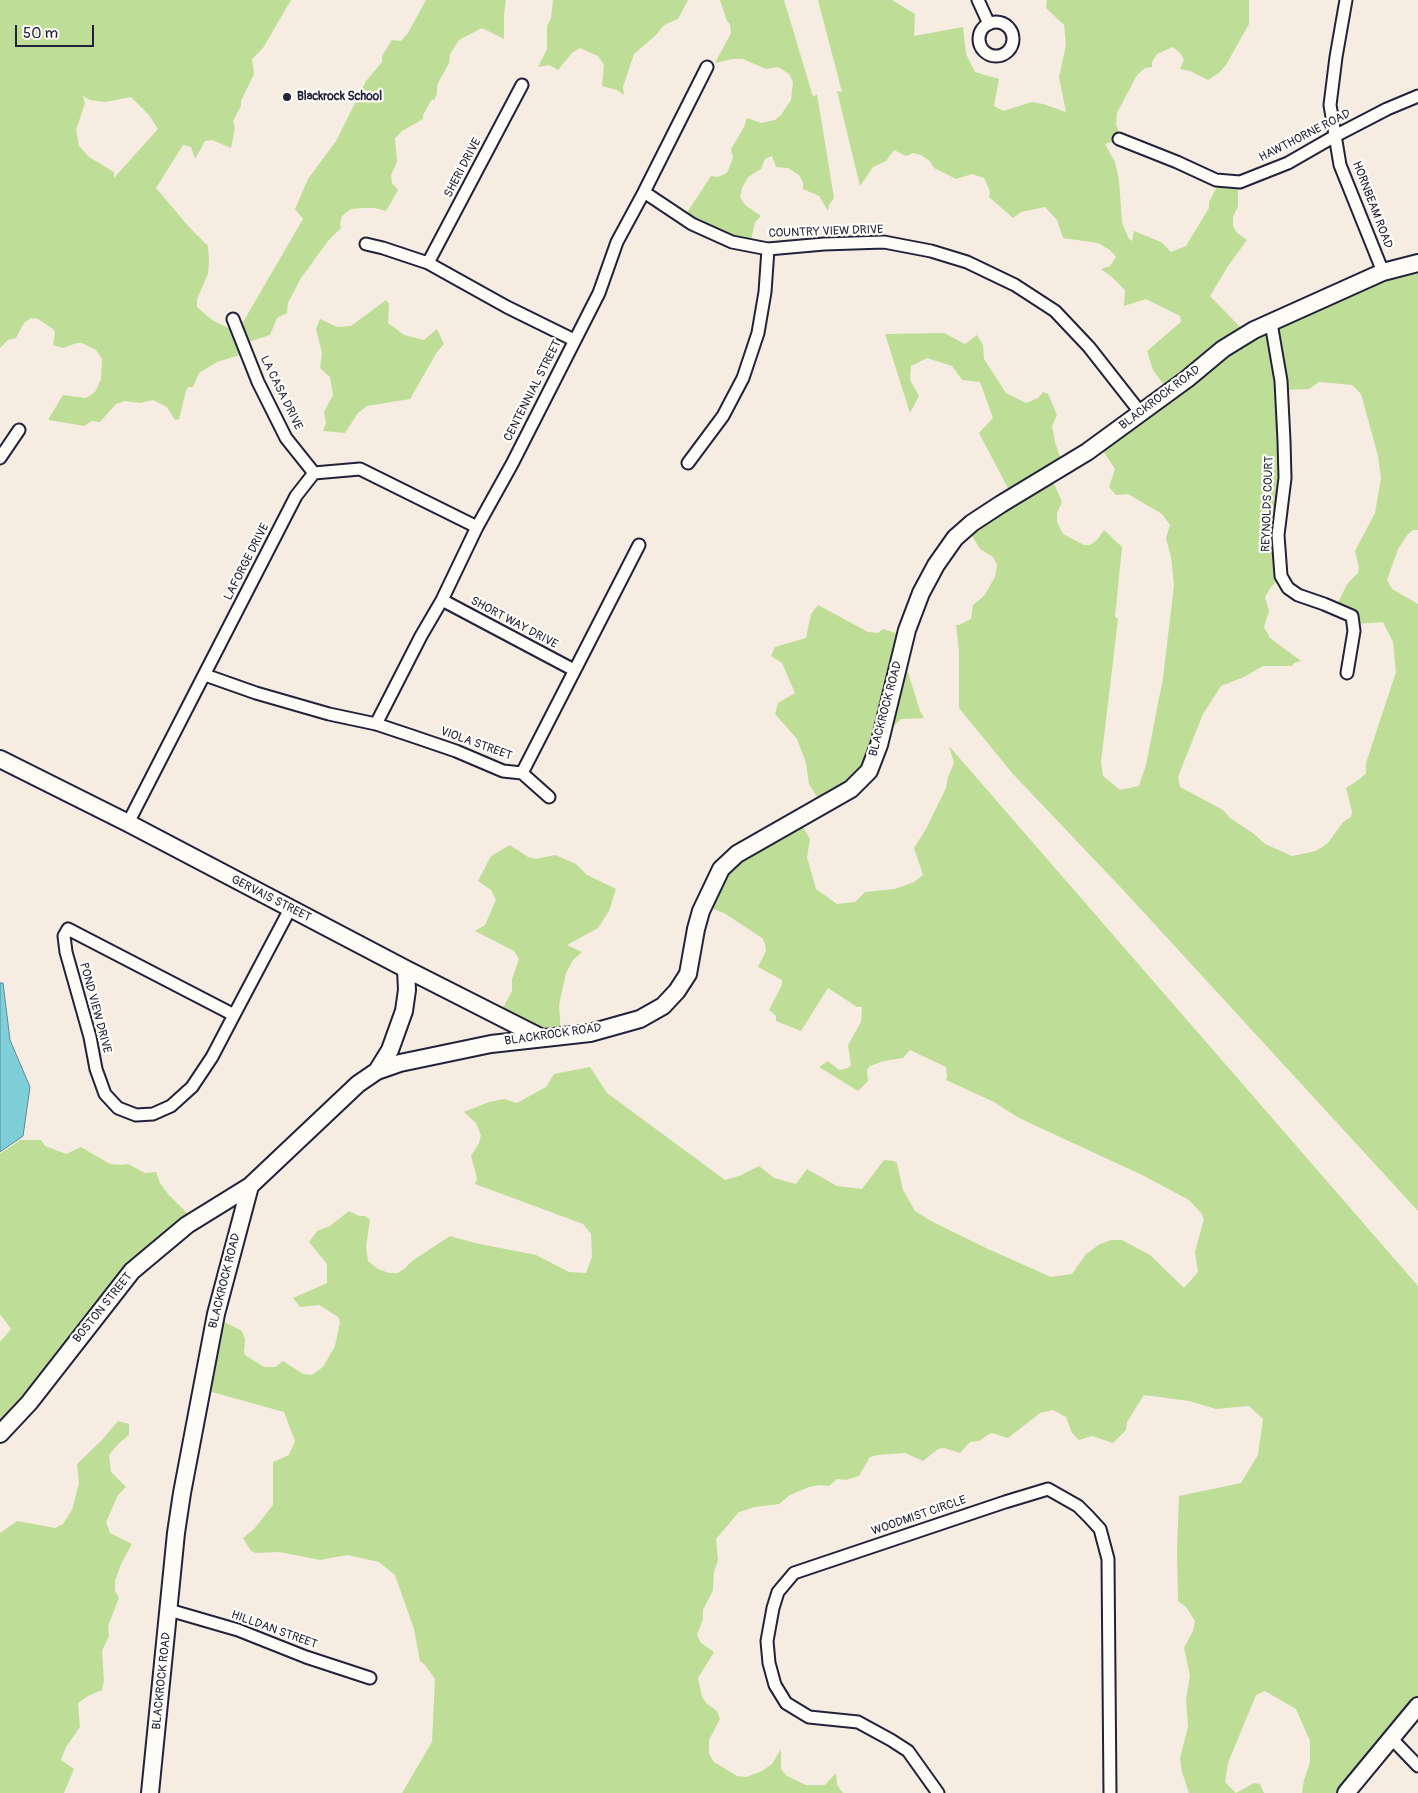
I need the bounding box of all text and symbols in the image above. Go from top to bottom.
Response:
scale bar [18,15,96,47]
text: 50 m [23,24,58,43]
place label: Blackrock School [297,90,382,104]
marker: Blackrock School [281,91,293,103]
street label: HAWTHORNE ROAD [1257,107,1353,165]
street label: SHERI DRIVE [441,136,485,200]
street label: HORNBEAM ROAD [1349,159,1395,251]
street label: COUNTRY VIEW DRIVE [768,223,884,241]
street label: CENTENNIAL STREET [501,338,565,444]
street label: LA CASA DRIVE [257,353,305,433]
street label: BLACKROCK ROAD [1117,363,1203,433]
street label: REYNOLDS COURT [1259,456,1277,552]
street label: LAFORGE DRIVE [221,521,273,603]
street label: SHORT WAY DRIVE [468,594,560,652]
street label: BLACKROCK ROAD [866,660,906,758]
street label: VIOLA STREET [438,724,514,764]
street label: GERVAIS STREET [229,873,313,925]
street label: POND VIEW DRIVE [76,961,114,1055]
street label: BLACKROCK ROAD [504,1021,602,1049]
street label: BLACKROCK ROAD [206,1232,244,1330]
street label: BOSTON STREET [70,1270,136,1346]
street label: WOODMIST CIRCLE [870,1493,968,1539]
street label: HILLDAN STREET [229,1608,319,1652]
street label: BLACKROCK ROAD [150,1632,174,1730]

